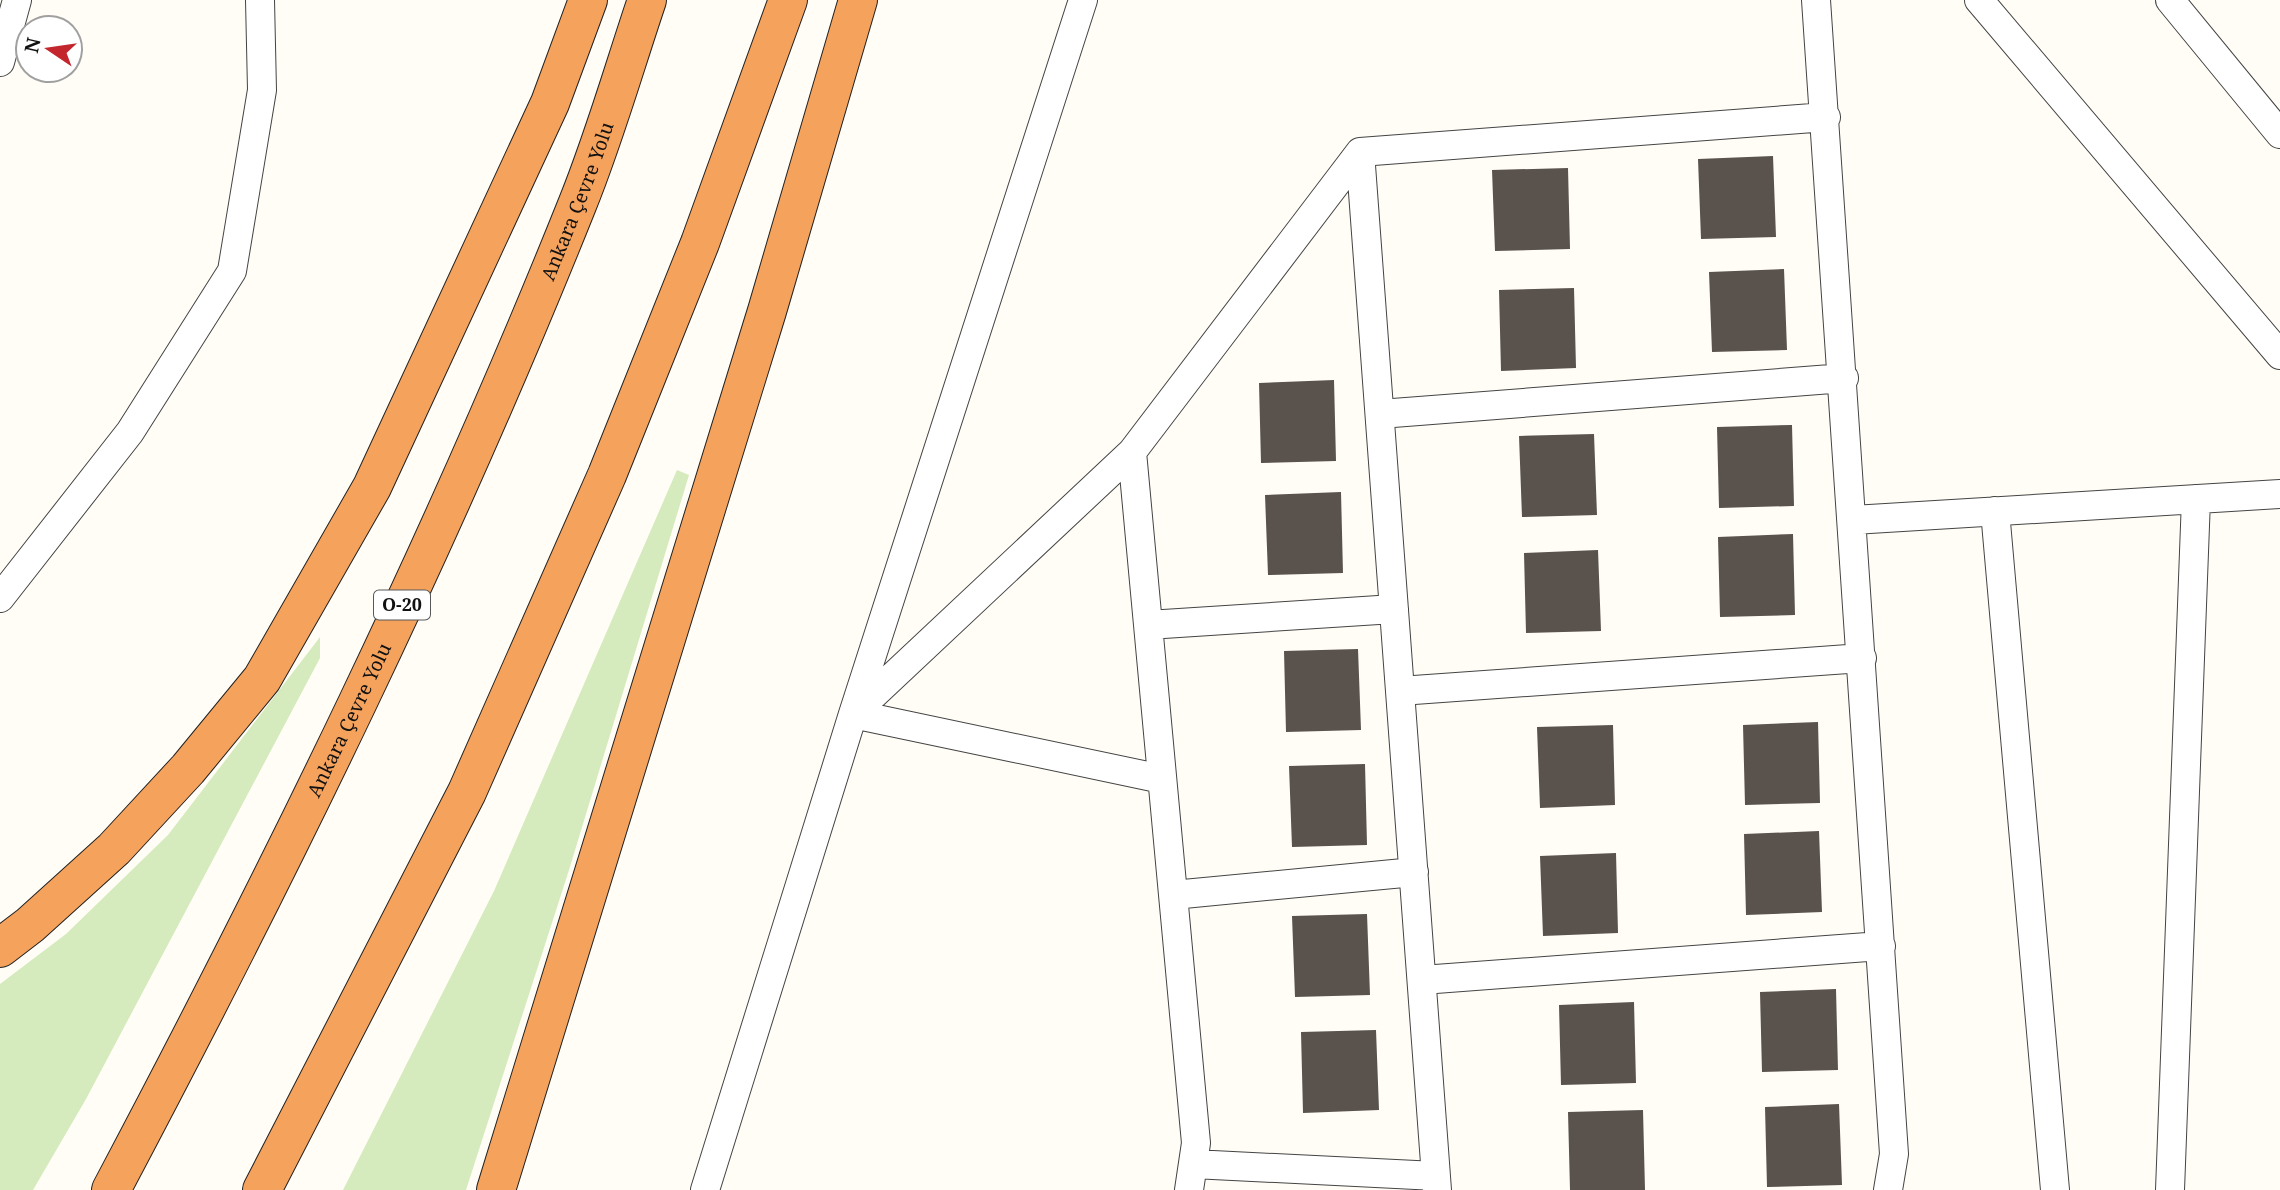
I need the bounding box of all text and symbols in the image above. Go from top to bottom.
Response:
north arrow [14,14,84,84]
text: N [18,35,47,55]
street label: Ankara Çevre Yolu [535,118,619,284]
road number: O-20 [374,590,430,620]
street label: Ankara Çevre Yolu [301,638,397,801]

